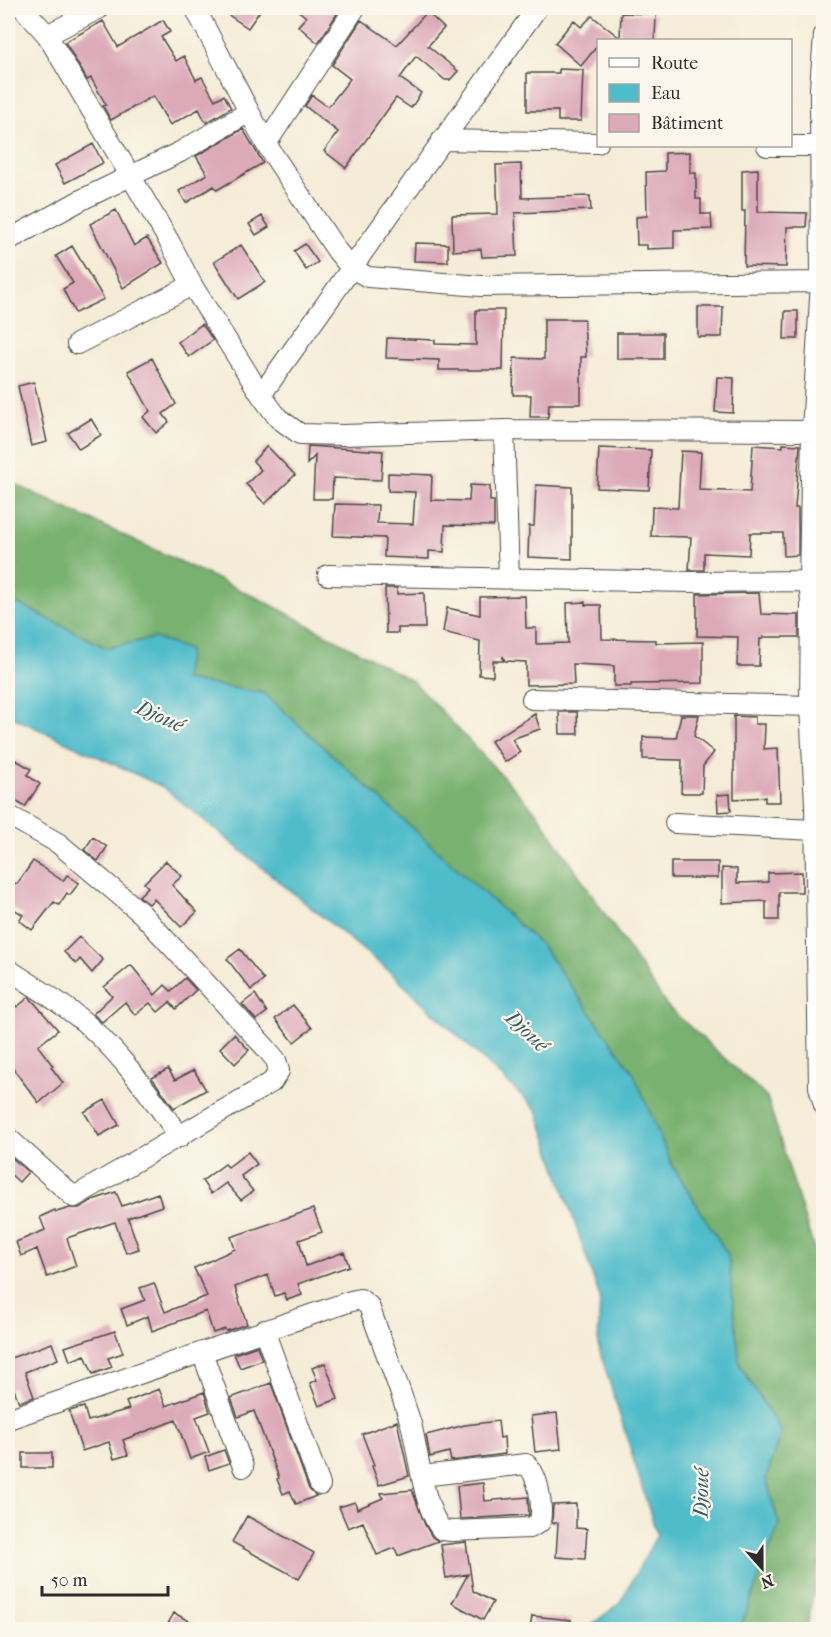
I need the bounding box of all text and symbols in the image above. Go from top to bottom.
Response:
legend [597,39,792,147]
text: Route [651,53,698,74]
text: Eau [651,83,680,104]
text: Bâtiment [651,113,724,134]
water label: Djoué [131,694,190,738]
water label: Djoué [499,1004,555,1058]
water label: Djoué [689,1466,713,1520]
north arrow [732,1538,792,1598]
scale bar [42,1559,168,1597]
text: 50 m [51,1570,88,1591]
text: N [757,1570,776,1593]

